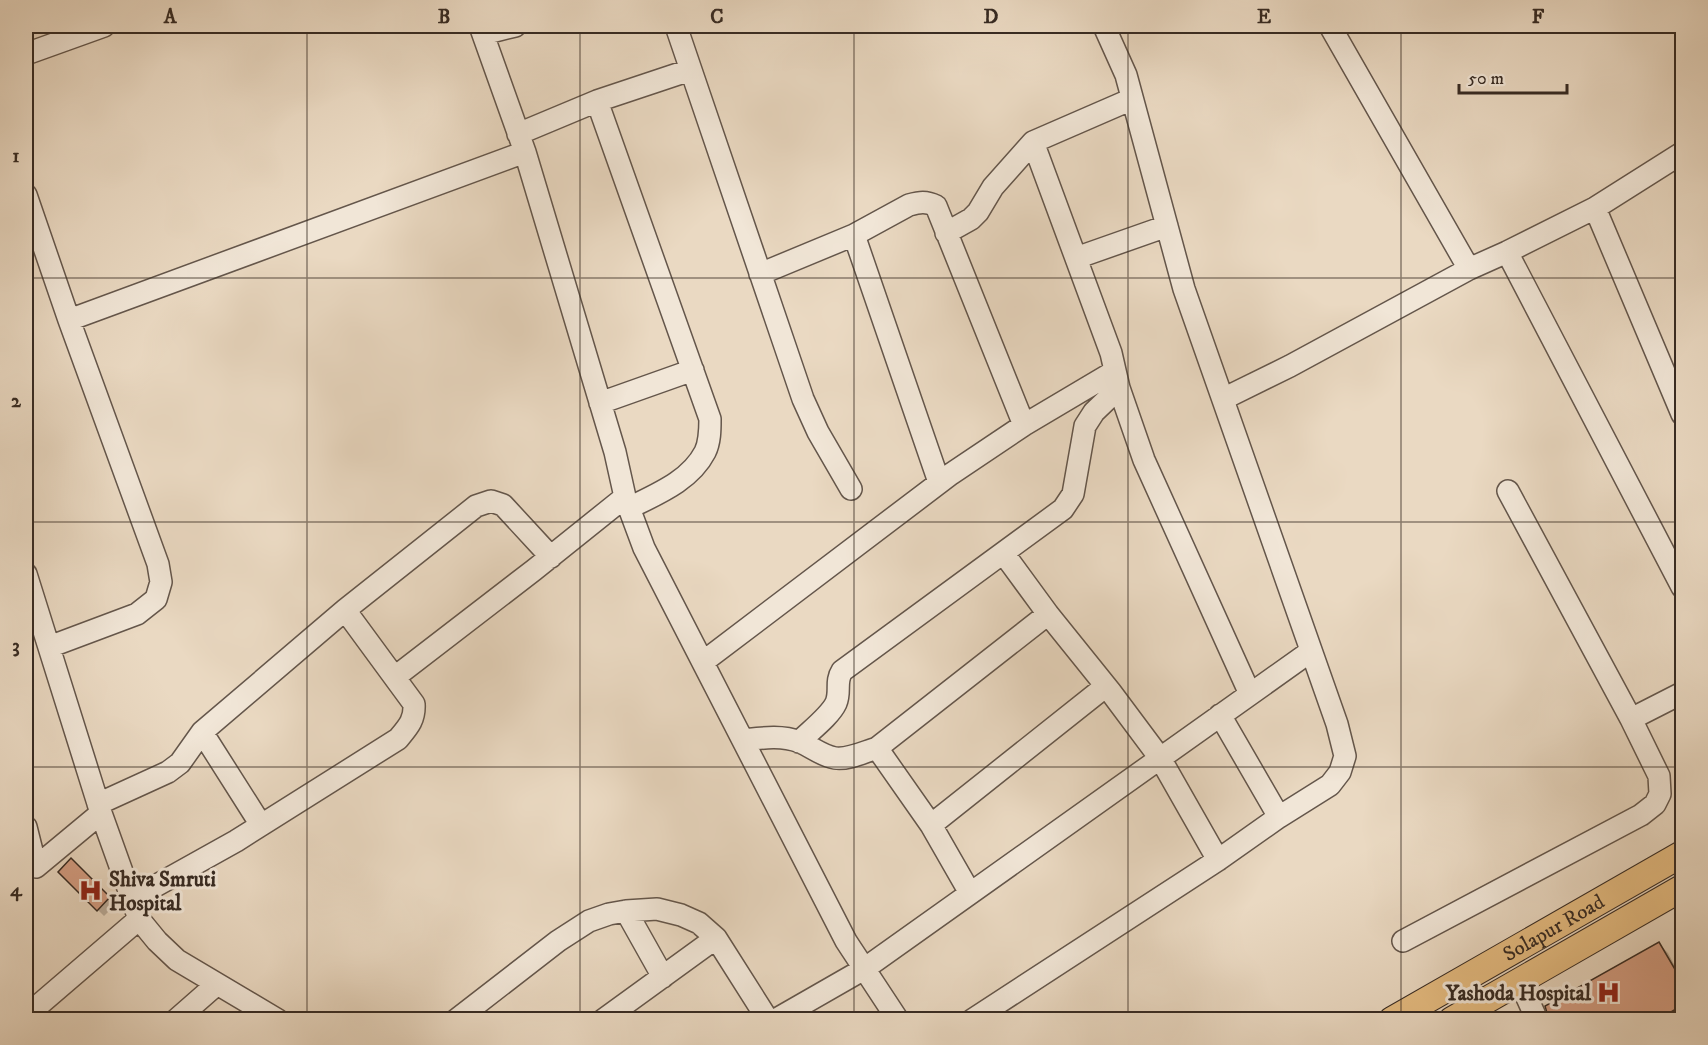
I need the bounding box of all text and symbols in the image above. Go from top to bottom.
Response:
text: A [163,5,178,30]
text: B [438,5,450,30]
text: C [710,5,724,30]
text: D [984,5,999,30]
text: E [1257,5,1271,30]
text: F [1532,5,1545,30]
scale bar [1459,57,1567,95]
text: 50 m [1468,68,1504,90]
text: 1 [12,144,20,169]
text: 2 [11,389,22,414]
text: 3 [12,634,20,659]
place label: Shiva Smruti Hospital [109,867,217,917]
text: 4 [10,878,23,903]
hospital icon: Shiva Smruti Hospital [78,878,104,904]
street label: Solapur Road [1498,889,1610,968]
hospital icon: Yashoda Hospital [1596,980,1622,1006]
place label: Yashoda Hospital [1445,981,1592,1007]

